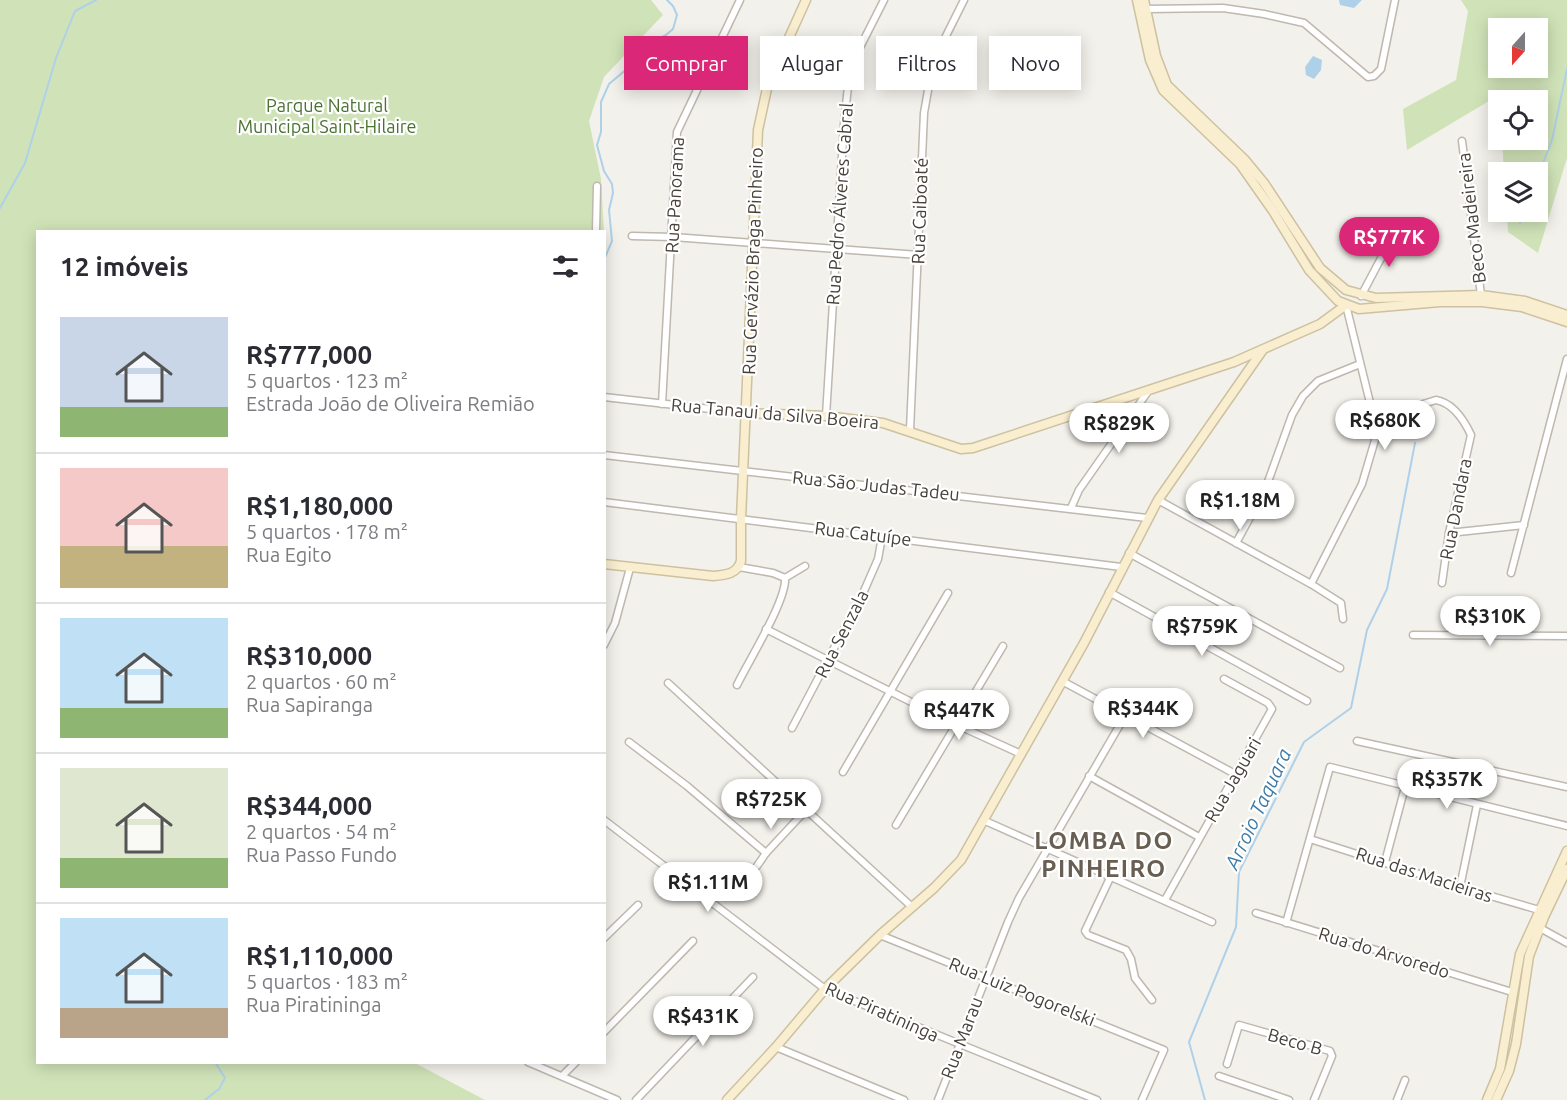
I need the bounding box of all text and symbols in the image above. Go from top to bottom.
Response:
north arrow [1488,18,1548,78]
map controls [1488,18,1548,222]
chip: Comprar [624,36,748,90]
chip: Alugar [760,36,864,90]
chip: Filtros [876,36,977,90]
chip: Novo [989,36,1081,90]
button: locate [1488,90,1548,150]
park label: Parque Natural Municipal Saint-Hilaire [237,95,417,136]
street label: Rua Pedro Álveres Cabral [821,102,856,306]
street label: Rua Panorama [661,136,687,254]
street label: Rua Gervázio Braga Pinheiro [738,147,766,375]
street label: Beco Madeireira [1453,152,1489,284]
street label: Rua Caiboaté [907,157,931,265]
button: layers [1488,162,1548,222]
pin: R$777K [1340,217,1438,268]
text: R$777K [1353,225,1425,248]
icon: filters [549,250,582,283]
text: 12 imóveis [60,252,189,281]
text: R$777,000 [246,340,372,369]
icon: home [108,341,180,413]
text: 5 quartos · 123 m² [246,369,408,392]
text: Estrada João de Oliveira Remião [246,392,535,415]
street label: Rua Tanaui da Silva Boeira [670,394,880,432]
pin: R$680K [1336,400,1434,451]
pin: R$829K [1070,403,1168,454]
text: R$680K [1349,408,1421,431]
text: R$829K [1083,411,1155,434]
street label: Rua Dandara [1435,456,1475,561]
street label: Rua São Judas Tadeu [791,466,961,504]
pin: R$1.18M [1185,480,1295,531]
text: R$1.18M [1200,488,1280,511]
text: R$1,180,000 [246,491,393,520]
icon: home [108,492,180,564]
street label: Rua Catuípe [814,517,913,549]
text: 5 quartos · 178 m² [246,520,408,543]
text: Rua Egito [246,543,332,566]
street label: Rua Senzala [810,586,872,681]
pin: R$310K [1441,596,1539,647]
text: R$310K [1454,604,1526,627]
pin: R$759K [1153,606,1251,657]
text: R$759K [1166,614,1238,637]
text: R$310,000 [246,641,372,670]
icon: home [108,642,180,714]
text: 2 quartos · 60 m² [246,670,397,693]
pin: R$344K [1094,688,1192,739]
pin: R$447K [910,690,1008,741]
text: Rua Sapiranga [246,693,373,716]
text: R$344K [1107,696,1179,719]
text: R$447K [923,698,995,721]
street label: Rua Jaguari [1200,734,1264,825]
water label: Arroio Taquara [1219,745,1296,874]
pin: R$357K [1398,759,1496,810]
text: R$357K [1411,767,1483,790]
pin: R$725K [722,779,820,830]
text: R$725K [735,787,807,810]
text: R$344,000 [246,791,372,820]
icon: home [108,792,180,864]
text: 2 quartos · 54 m² [246,820,397,843]
district label: LOMBA DO PINHEIRO [1034,827,1174,882]
text: Rua Passo Fundo [246,843,397,866]
street label: Rua das Macieiras [1354,843,1495,906]
pin: R$1.11M [653,862,763,913]
text: R$1.11M [668,870,748,893]
street label: Rua do Arvoredo [1316,923,1452,981]
text: R$1,110,000 [246,941,393,970]
icon: home [108,942,180,1014]
street label: Rua Luiz Pogorelski [946,953,1098,1030]
text: 5 quartos · 183 m² [246,970,408,993]
street label: Rua Piratininga [823,977,942,1045]
text: Rua Piratininga [246,993,382,1016]
street label: Rua Marau [936,994,986,1081]
pin: R$431K [654,996,752,1047]
text: R$431K [667,1004,739,1027]
street label: Beco B [1266,1024,1325,1058]

